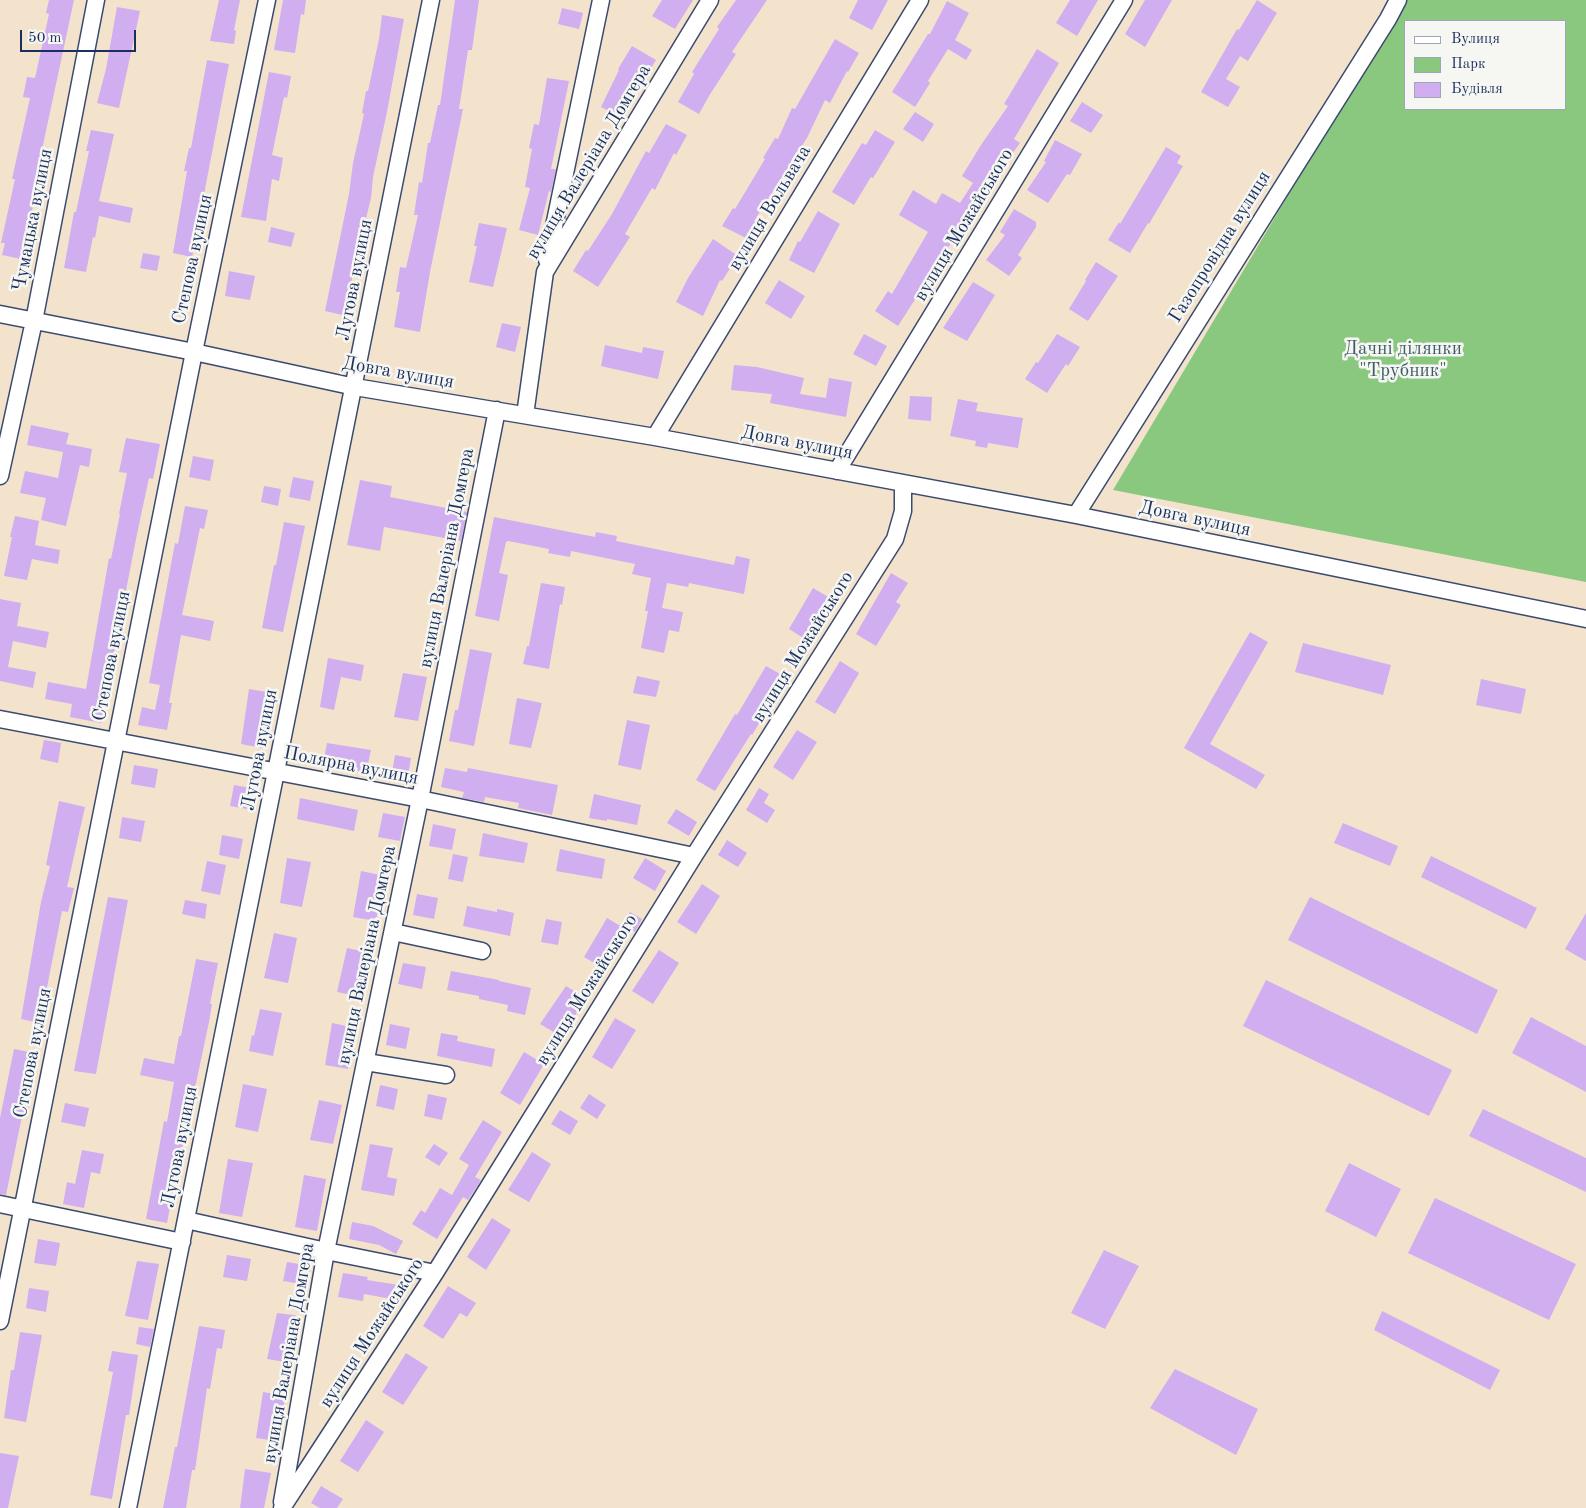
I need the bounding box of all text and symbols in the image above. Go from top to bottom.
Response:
scale bar [22,20,139,52]
legend [1404,20,1566,110]
text: 50 m [28,31,62,46]
text: Вулиця [1451,32,1500,47]
text: Парк [1451,57,1486,72]
street label: вулиця Валеріана Домгера [522,60,656,264]
text: Будівля [1451,82,1503,97]
street label: вулиця Вольвача [724,141,816,275]
street label: вулиця Можайського [909,145,1019,305]
street label: Чумацька вулиця [8,147,58,293]
street label: Газопровідна вулиця [1164,167,1276,327]
street label: Степова вулиця [168,192,218,326]
street label: Лугова вулиця [332,217,378,343]
park label: Дачні ділянки "Трубник" [1344,338,1462,382]
street label: Довга вулиця [340,352,456,394]
street label: Довга вулиця [739,421,855,465]
street label: вулиця Валеріана Домгера [414,446,480,670]
street label: Довга вулиця [1137,496,1253,542]
street label: вулиця Можайського [747,567,859,727]
street label: Степова вулиця [88,589,136,723]
street label: Лугова вулиця [237,687,283,813]
street label: Полярна вулиця [282,742,420,790]
street label: вулиця Валеріана Домгера [333,843,401,1067]
street label: вулиця Можайського [531,910,643,1070]
street label: Степова вулиця [9,986,57,1120]
street label: Лугова вулиця [157,1084,203,1210]
street label: вулиця Валеріана Домгера [258,1241,320,1465]
street label: вулиця Можайського [315,1254,429,1412]

